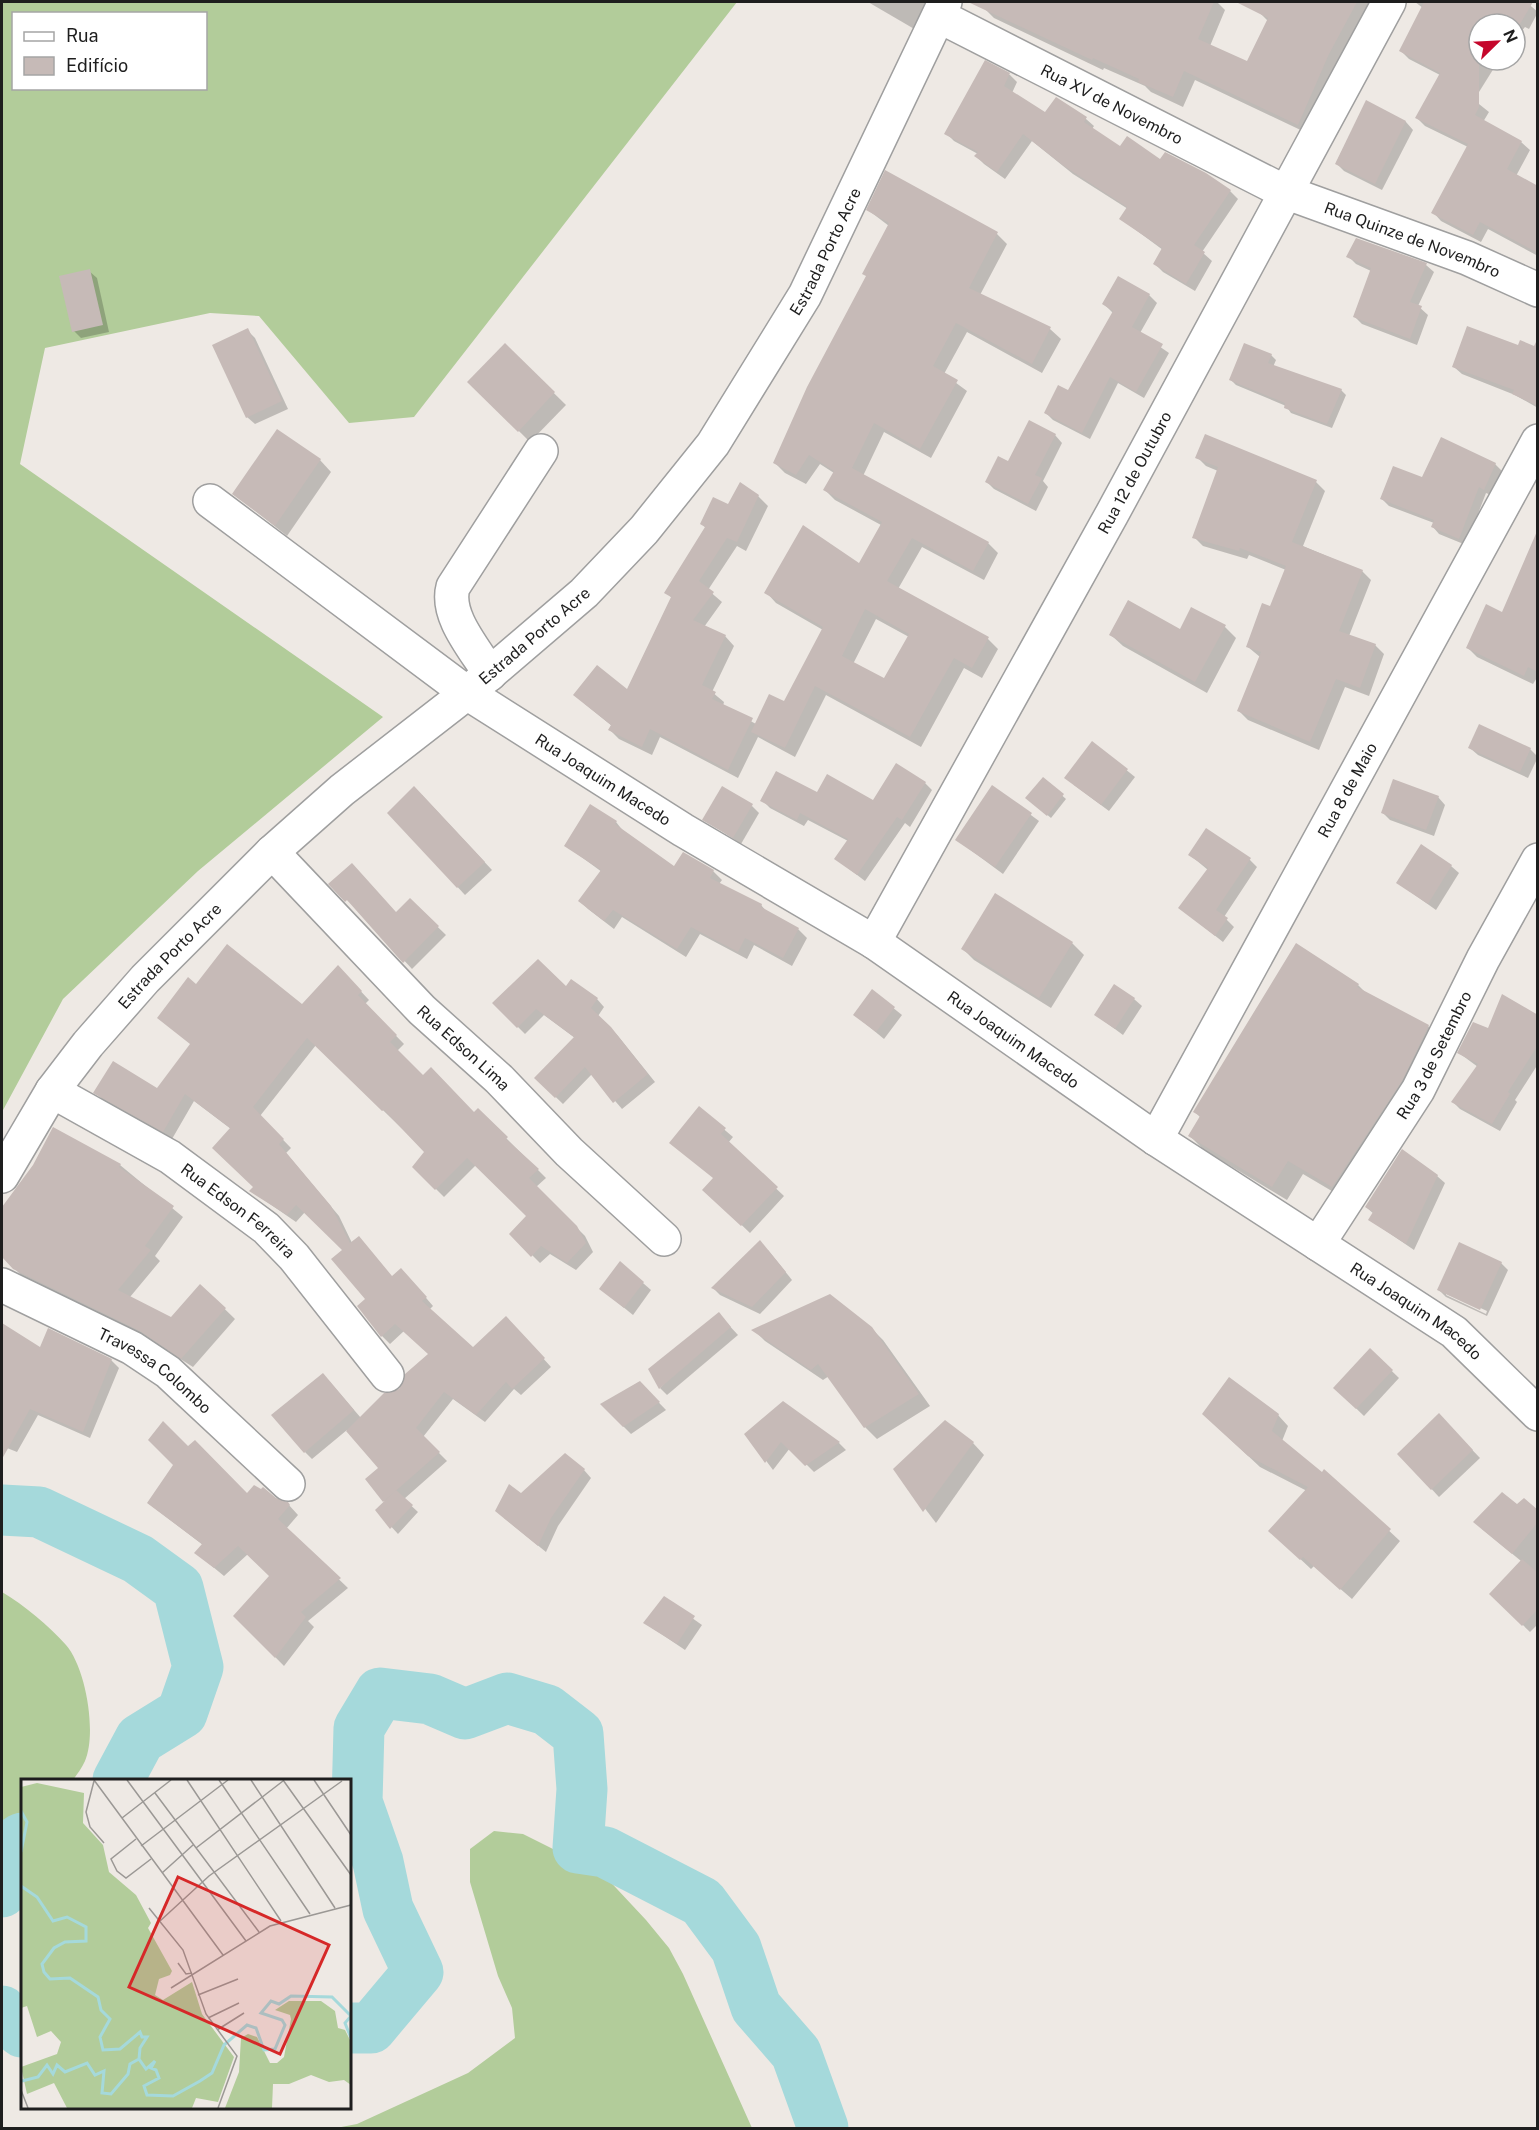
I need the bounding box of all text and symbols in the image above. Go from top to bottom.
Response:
legend [12,12,207,90]
north arrow [1467,12,1527,72]
text: Rua [66,25,98,46]
text: N [1499,27,1521,46]
text: Edifício [66,55,128,76]
street label: Rua XV de Novembro [1037,60,1186,148]
street label: Estrada Porto Acre [786,185,865,319]
street label: Rua Quinze de Novembro [1322,198,1503,282]
street label: Rua 12 de Outubro [1094,408,1176,537]
street label: Estrada Porto Acre [475,583,594,689]
street label: Rua Joaquim Macedo [532,730,674,830]
street label: Rua 8 de Maio [1314,739,1381,841]
street label: Estrada Porto Acre [114,899,225,1013]
street label: Rua Joaquim Macedo [943,987,1083,1092]
street label: Rua 3 de Setembro [1393,988,1476,1123]
street label: Rua Edson Lima [413,1001,514,1095]
street label: Rua Edson Ferreira [177,1159,299,1262]
street label: Rua Joaquim Macedo [1347,1258,1486,1364]
street label: Travessa Colombo [95,1324,215,1418]
inset map [21,1779,351,2109]

